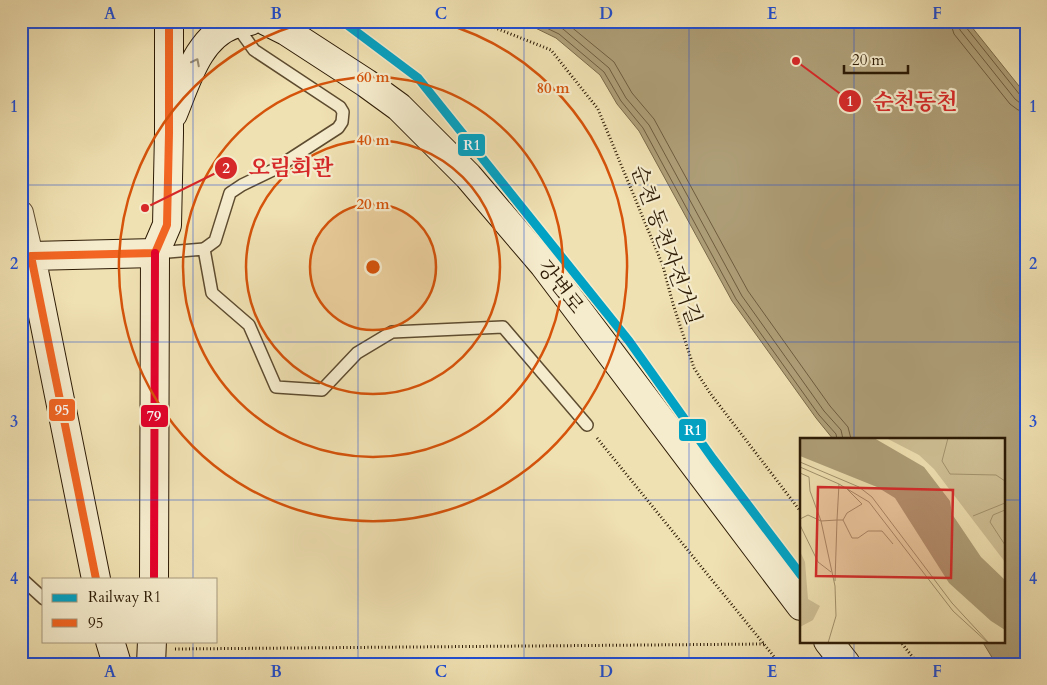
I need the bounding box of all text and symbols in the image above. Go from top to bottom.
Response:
text: A [104,3,116,25]
text: B [270,3,282,25]
text: C [435,3,447,25]
text: D [599,3,613,25]
text: E [767,3,777,25]
text: F [932,3,942,25]
scale bar [844,42,908,74]
text: 20 m [852,50,884,70]
one-way arrow [190,58,200,67]
text: 60 m [356,67,390,87]
text: 80 m [536,78,570,98]
callout: 순천동천 [837,82,967,119]
text: 순천동천 [872,87,958,117]
text: 1 [846,91,854,111]
text: 1 [10,96,18,118]
text: 1 [1029,96,1037,118]
text: 40 m [356,130,390,150]
line badge: R1 [457,133,486,157]
text: R1 [463,136,481,155]
callout: 오림회관 [214,149,344,186]
text: 오림회관 [248,153,334,183]
text: 2 [222,158,230,178]
street label: 순천 동천자전거길 [624,161,708,329]
text: 20 m [356,194,390,214]
text: 2 [10,253,18,275]
text: 2 [1029,253,1037,275]
street label: 강변로 [530,254,590,320]
centre of rings [364,258,382,276]
line badge: 95 [48,398,76,422]
text: 95 [55,401,69,420]
line badge: 79 [140,404,169,428]
text: 79 [147,407,161,426]
text: 3 [10,411,18,433]
text: 3 [1029,411,1037,433]
line badge: R1 [678,418,707,442]
text: R1 [684,421,702,440]
inset map [800,438,1004,642]
text: 4 [10,568,18,590]
text: 4 [1029,568,1037,590]
legend [42,578,218,642]
text: Railway R1 [88,587,161,607]
text: 95 [88,613,103,633]
text: A [104,661,116,683]
text: B [270,661,282,683]
text: C [435,661,447,683]
text: D [599,661,613,683]
text: E [767,661,777,683]
text: F [932,661,942,683]

